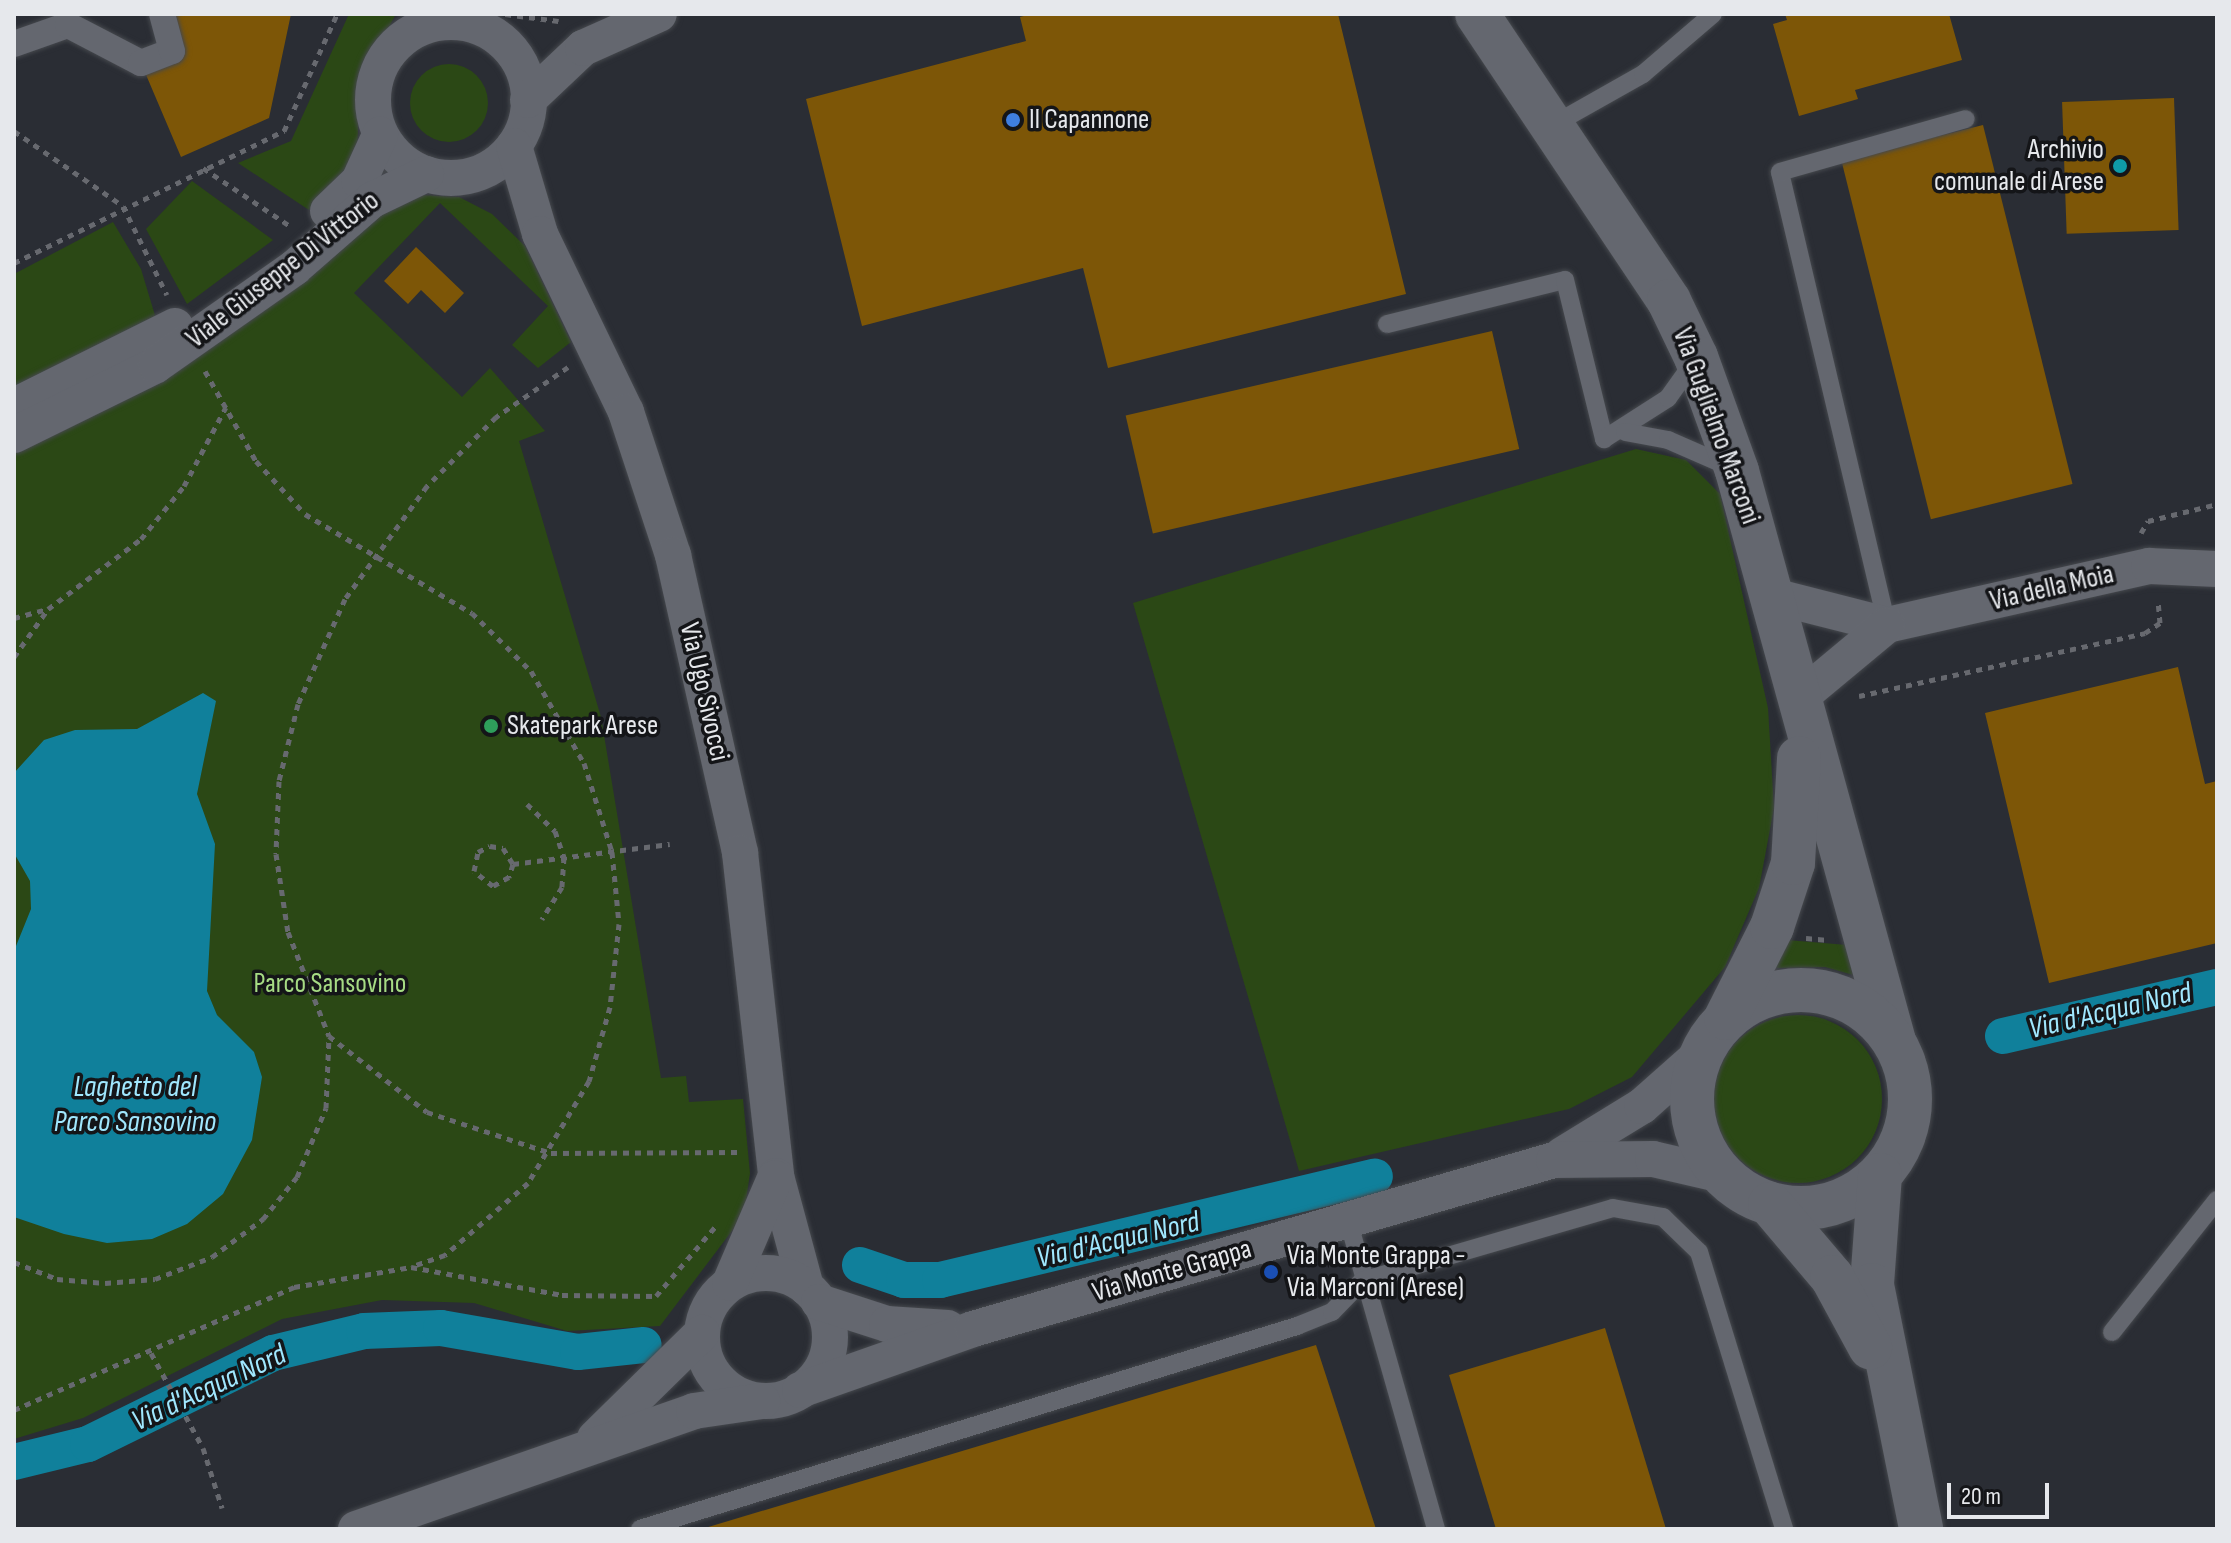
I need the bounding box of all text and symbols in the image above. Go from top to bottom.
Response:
place label: Il Capannone [1029,103,1149,137]
marker: Il Capannone [1004,111,1022,129]
place label: Archivio comunale di Arese [1934,133,2104,199]
marker: Archivio comunale di Arese [2111,157,2129,175]
street label: Viale Giuseppe Di Vittorio [180,184,386,356]
street label: Via Guglielmo Marconi [1665,323,1767,529]
street label: Via della Moia [1987,557,2117,619]
street label: Via Ugo Sivocci [672,620,736,764]
place label: Skatepark Arese [507,709,658,743]
marker: Skatepark Arese [482,717,500,735]
park label: Parco Sansovino [254,967,406,1001]
water label: Via d'Acqua Nord [2025,975,2195,1047]
water label: Laghetto del Parco Sansovino [54,1069,216,1140]
water label: Via d'Acqua Nord [1033,1204,1203,1276]
street label: Via Monte Grappa [1089,1232,1255,1310]
place label: Via Monte Grappa - Via Marconi (Arese) [1287,1239,1466,1305]
marker: Via Monte Grappa - Via Marconi (Arese) [1262,1263,1280,1281]
water label: Via d'Acqua Nord [126,1337,292,1439]
scale bar [1951,1467,2053,1517]
text: 20 m [1961,1482,2001,1511]

